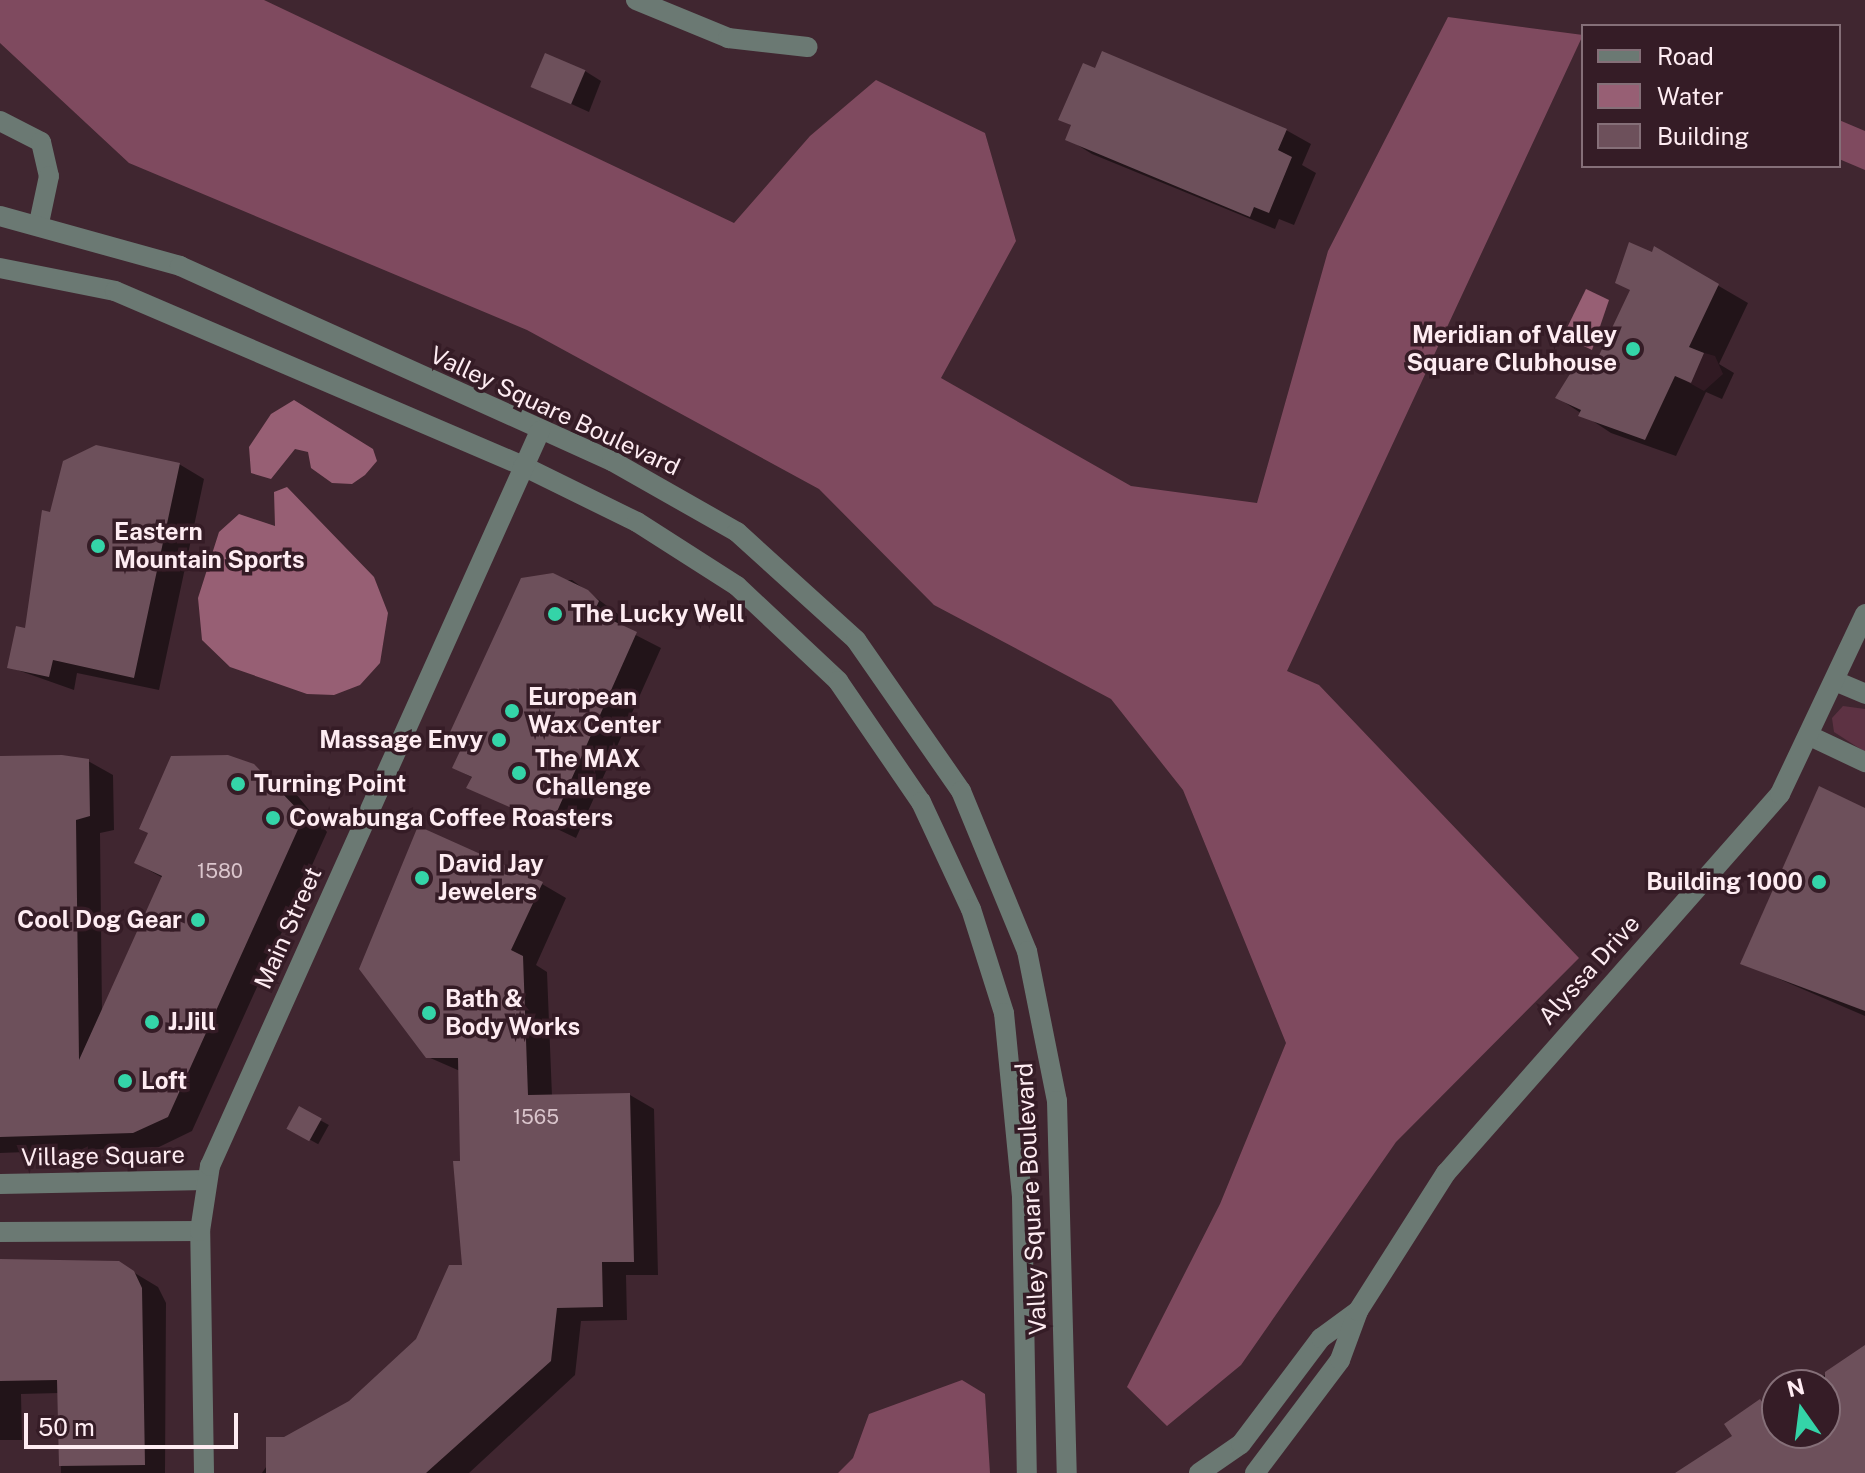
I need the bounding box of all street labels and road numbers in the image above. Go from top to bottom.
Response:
street label: Valley Square Boulevard [425,340,685,482]
street label: Main Street [248,863,328,993]
street label: Alyssa Drive [1532,909,1646,1031]
street label: Valley Square Boulevard [1009,1062,1053,1336]
street label: Village Square [21,1140,185,1172]

